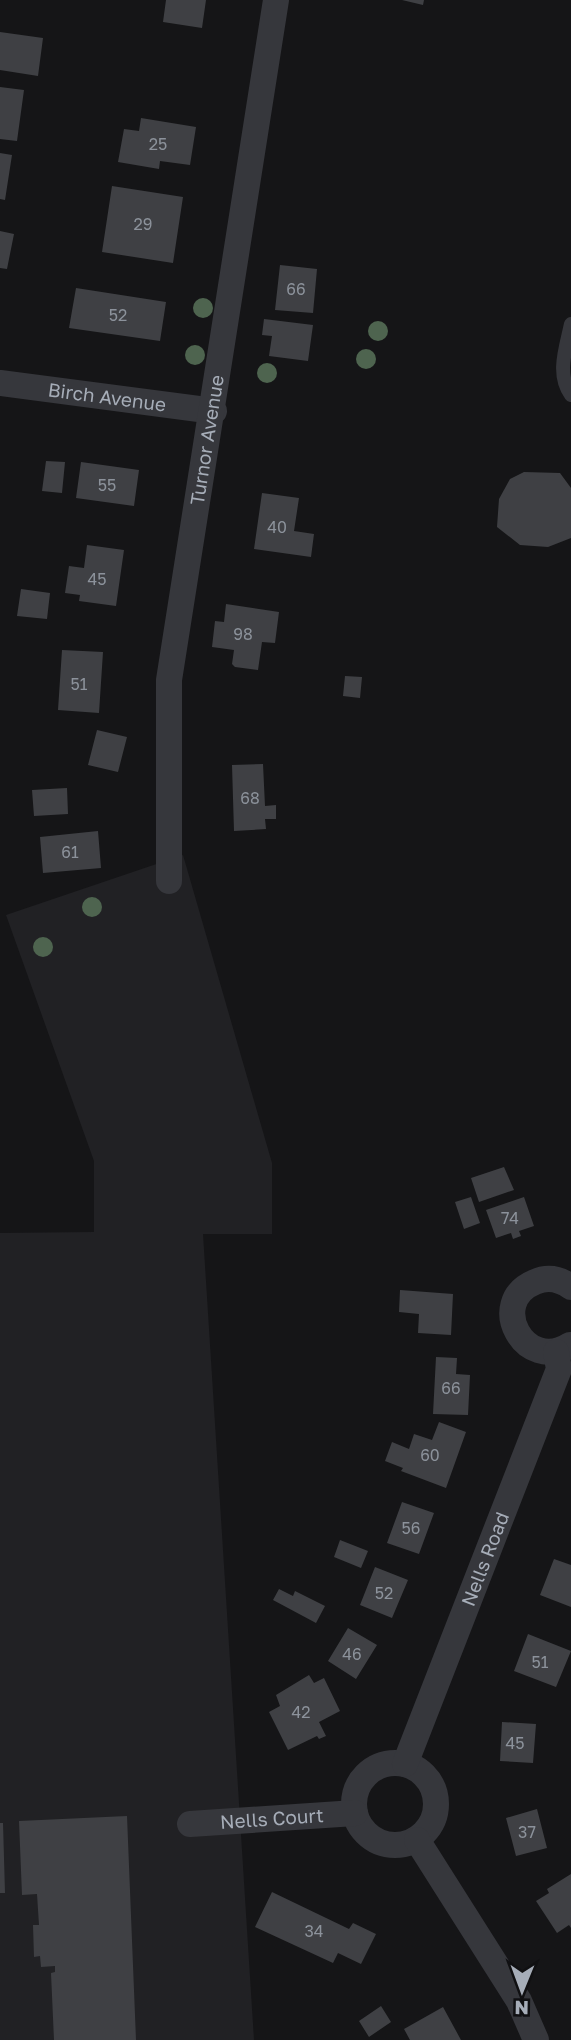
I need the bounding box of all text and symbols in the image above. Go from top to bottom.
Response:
house number: 25 [149,134,167,154]
house number: 29 [134,214,152,234]
house number: 66 [286,279,306,299]
house number: 52 [109,305,127,325]
street label: Turnor Avenue [185,373,228,507]
street label: Birch Avenue [47,377,168,416]
house number: 55 [98,475,116,495]
house number: 40 [267,517,287,537]
house number: 45 [87,569,107,589]
house number: 98 [233,624,253,644]
house number: 51 [70,674,88,694]
house number: 68 [240,788,260,808]
house number: 61 [61,842,79,862]
house number: 74 [501,1208,519,1228]
house number: 66 [441,1378,461,1398]
house number: 60 [420,1445,440,1465]
street label: Nells Road [456,1509,513,1609]
house number: 56 [402,1518,420,1538]
house number: 52 [375,1583,393,1603]
house number: 46 [342,1644,362,1664]
house number: 51 [531,1652,549,1672]
house number: 42 [291,1702,311,1722]
house number: 45 [505,1733,525,1753]
street label: Nells Court [219,1803,324,1833]
house number: 37 [518,1822,536,1842]
house number: 34 [304,1921,324,1941]
north arrow [487,1956,557,2026]
text: N [514,1997,529,2020]

